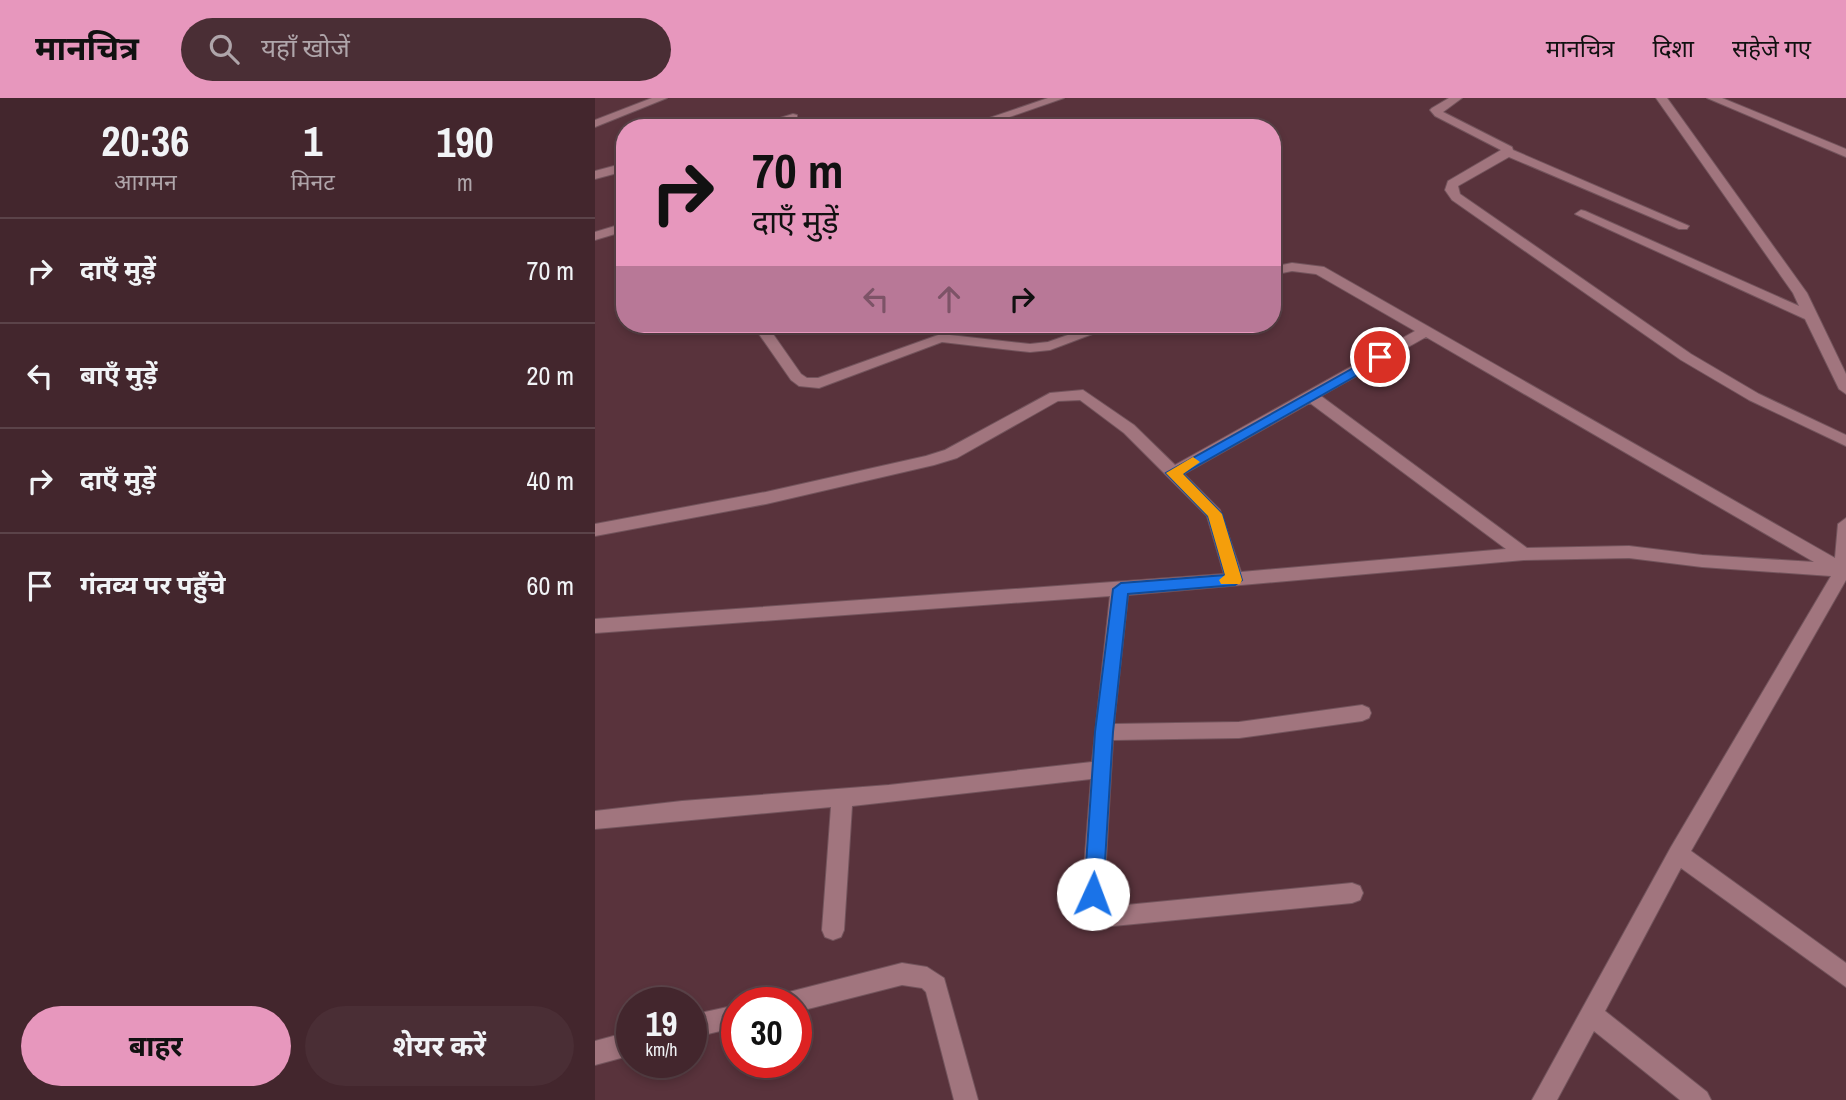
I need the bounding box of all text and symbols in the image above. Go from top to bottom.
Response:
search box [181,18,671,81]
text: मानचित्र [35,26,139,70]
icon: search [205,30,243,68]
text: यहाँ खोजें [261,30,350,65]
text: मानचित्र [1546,32,1614,64]
text: दिशा [1652,32,1694,64]
text: सहेजे गए [1732,32,1811,64]
text: 20:36 [101,113,189,169]
text: 1 [303,113,322,169]
text: 190 [436,114,494,170]
text: 70 m [752,137,844,203]
icon: right [637,147,728,238]
text: आगमन [114,166,177,197]
text: मिनट [291,166,335,197]
text: m [457,167,473,198]
text: दाएँ मुड़ें [752,200,839,243]
icon: right [21,252,59,290]
text: दाएँ मुड़ें [80,252,156,287]
text: 70 m [527,253,574,288]
icon: left [857,280,895,318]
icon: ahead [930,280,968,318]
icon: right [1003,280,1041,318]
pin [1350,327,1410,387]
icon: arrive [1361,338,1399,376]
icon: left [21,357,59,395]
text: बाएँ मुड़ें [80,357,157,392]
text: 20 m [527,358,574,393]
icon: right [21,462,59,500]
text: दाएँ मुड़ें [80,462,156,497]
text: 40 m [527,463,574,498]
icon: arrive [21,567,59,605]
text: गंतव्य पर पहुँचे [80,567,226,602]
text: 60 m [527,568,574,603]
position arrow [1056,857,1130,931]
speed limit sign: 30 [721,987,812,1078]
text: 19 [646,1000,677,1047]
button: बाहर [21,1006,291,1086]
button: शेयर करें [305,1006,574,1086]
text: km/h [646,1037,678,1062]

